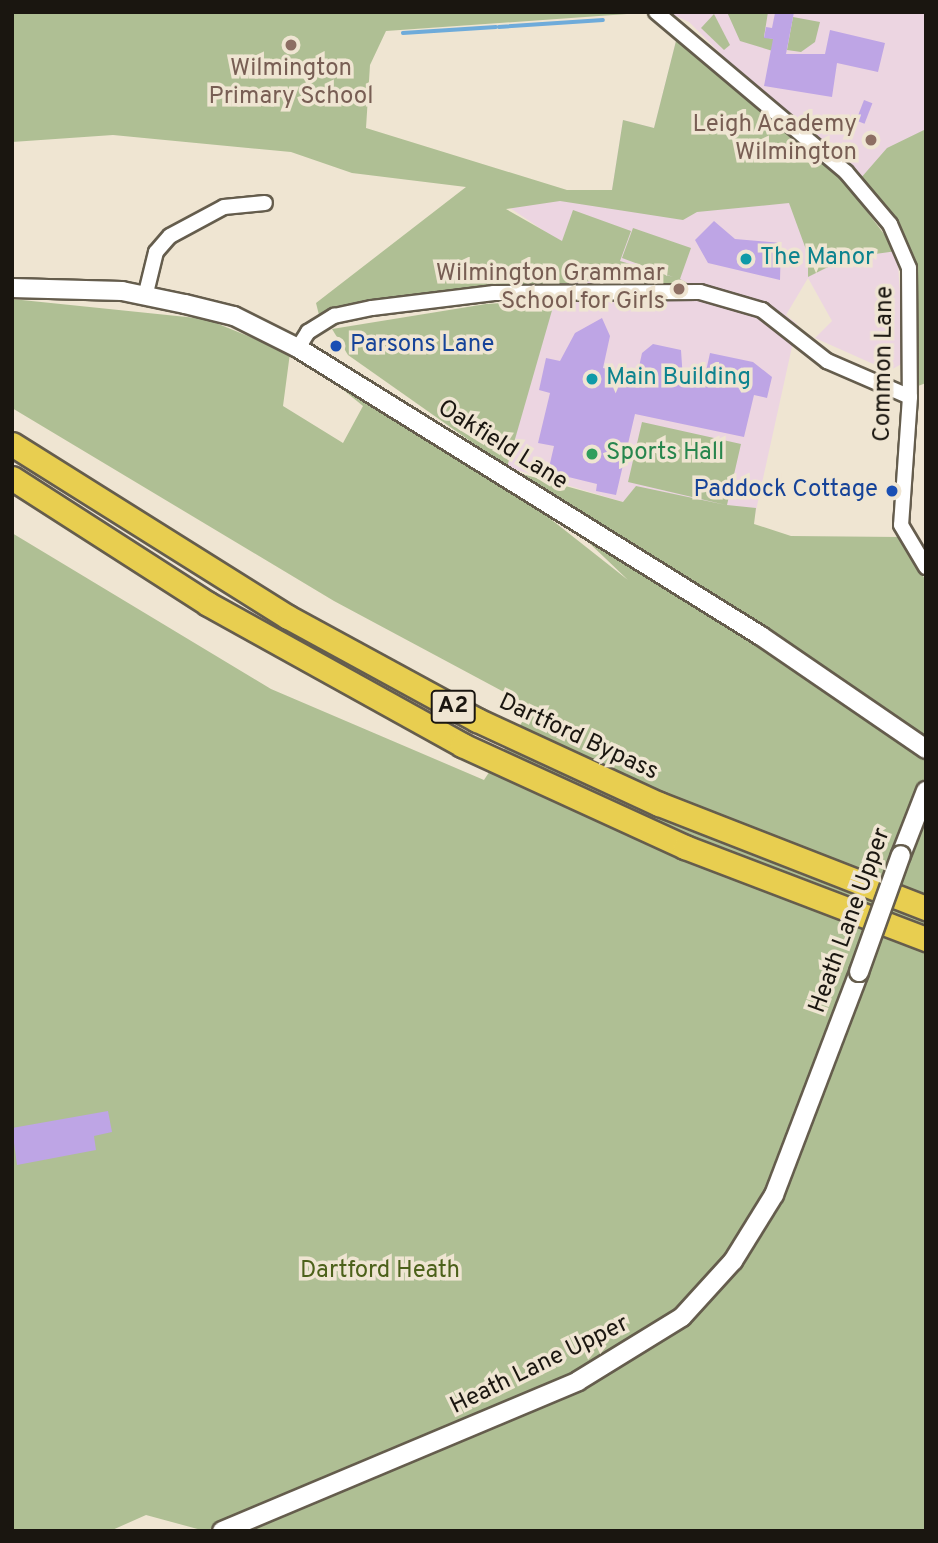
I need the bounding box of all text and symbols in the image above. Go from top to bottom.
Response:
marker: Wilmington Primary School [283,37,299,53]
place label: Wilmington Primary School [209,56,373,112]
place label: Leigh Academy Wilmington [691,112,857,168]
marker: Leigh Academy Wilmington [863,132,879,148]
place label: The Manor [760,245,874,273]
marker: The Manor [738,251,754,267]
place label: Wilmington Grammar School for Girls [436,261,665,317]
marker: Wilmington Grammar School for Girls [671,281,687,297]
street label: Common Lane [869,286,901,442]
place label: Parsons Lane [350,332,495,360]
marker: Parsons Lane [328,338,344,354]
place label: Main Building [606,365,751,393]
marker: Main Building [584,371,600,387]
street label: Oakfield Lane [432,395,572,497]
place label: Sports Hall [606,440,724,468]
marker: Sports Hall [584,446,600,462]
place label: Paddock Cottage [694,477,878,505]
marker: Paddock Cottage [884,483,900,499]
road number: A2 [430,688,476,726]
street label: Dartford Bypass [494,688,662,788]
street label: Heath Lane Upper [804,825,898,1017]
park label: Dartford Heath [300,1258,460,1286]
street label: Heath Lane Upper [446,1310,634,1422]

